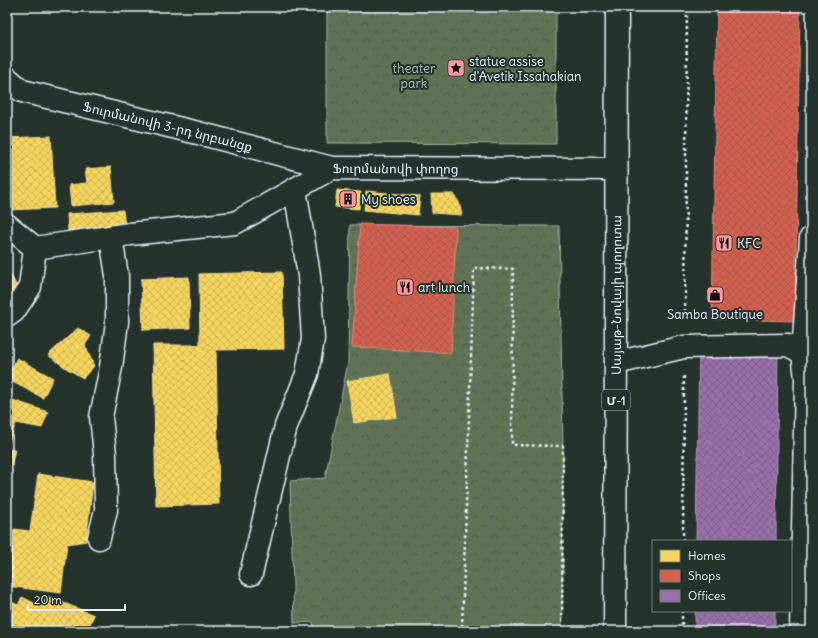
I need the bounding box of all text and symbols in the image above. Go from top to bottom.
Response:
place label: statue assise d'Avetik Issahakian [469,53,582,85]
place icon: statue assise d'Avetik Issahakian [446,58,466,78]
park label: theater park [393,60,436,92]
street label: Ֆուրմանովի 3-րդ նրբանցք [82,97,254,155]
street label: Ֆուրմանովի փողոց [333,160,459,177]
building icon: My shoes [338,189,358,209]
place label: My shoes [361,191,416,208]
street label: Սայաթ-Նովայի պողոտա [607,215,625,375]
restaurant icon: KFC [714,233,734,253]
place label: KFC [737,235,761,252]
restaurant icon: art lunch [395,277,415,297]
place label: art lunch [418,279,471,296]
shop icon: Samba Boutique [705,285,725,305]
place label: Samba Boutique [667,306,763,323]
road number: Մ-1 [602,390,630,410]
legend [652,540,792,612]
text: Homes [688,548,726,563]
text: Shops [688,568,721,583]
scale bar [28,586,125,612]
text: Offices [688,588,726,603]
text: 20 m [34,592,62,607]

